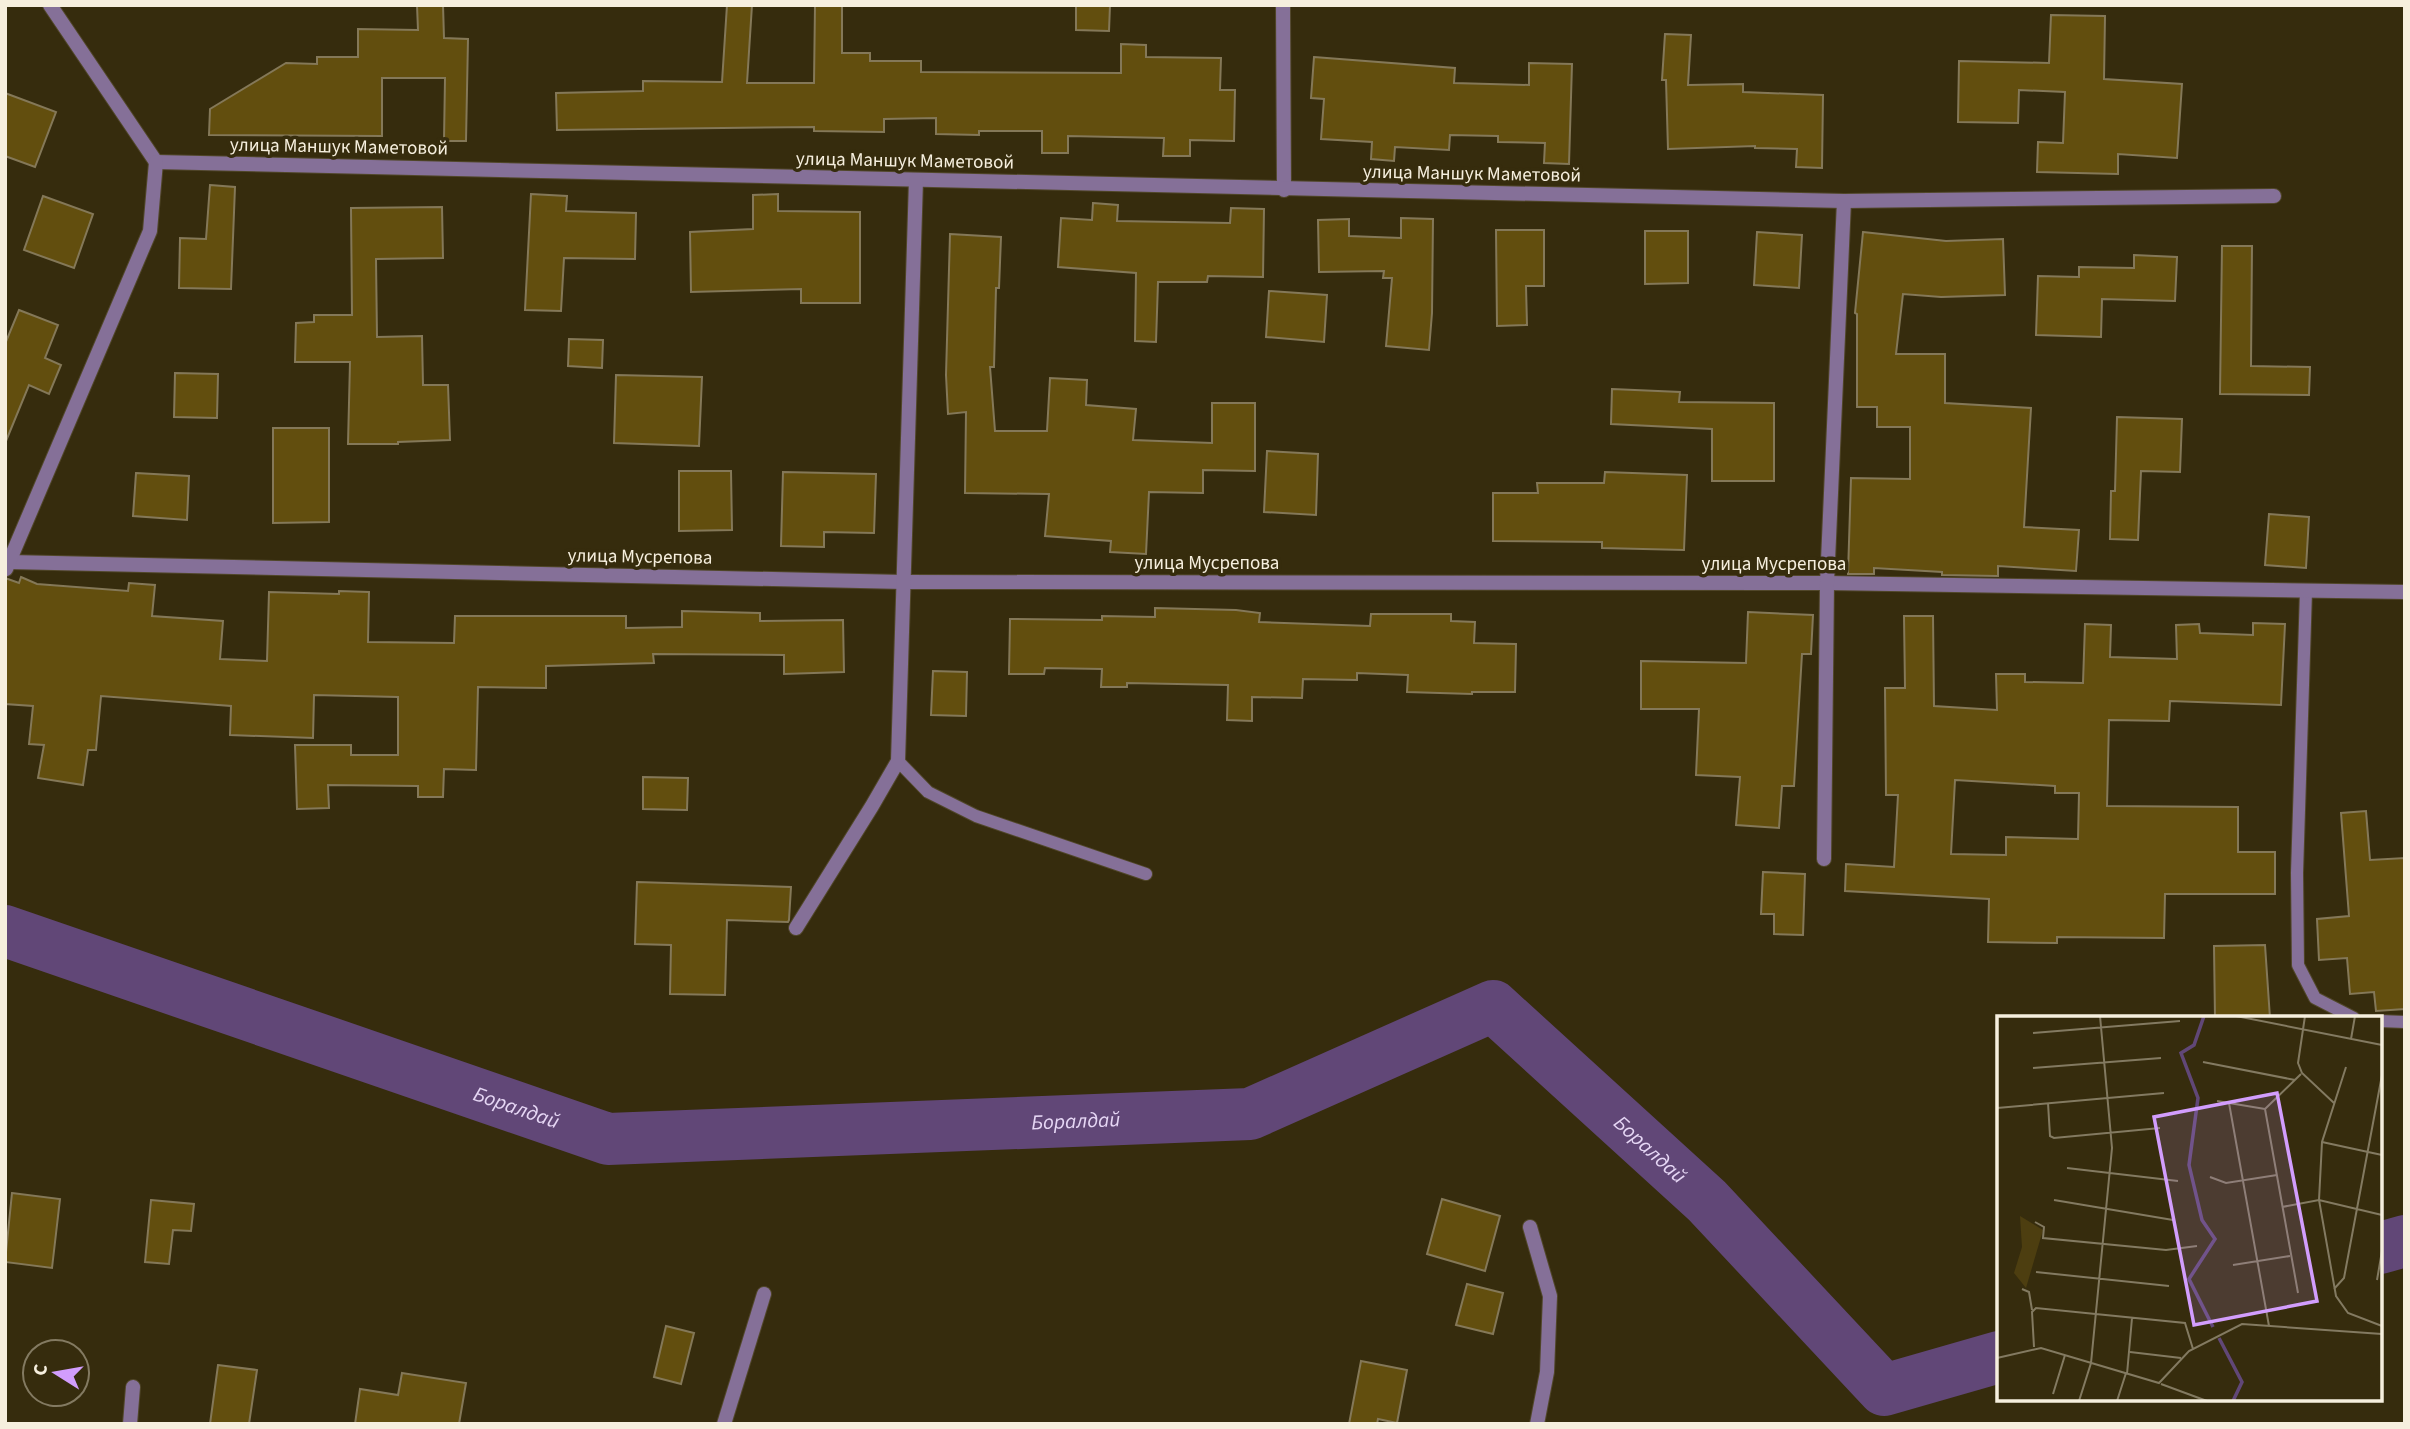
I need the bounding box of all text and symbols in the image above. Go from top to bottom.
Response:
street label: улица Маншук Маметовой [230,132,448,162]
street label: улица Маншук Маметовой [796,146,1014,176]
street label: улица Маншук Маметовой [1363,159,1581,189]
street label: улица Мусрепова [567,542,713,572]
street label: улица Мусрепова [1135,550,1279,577]
street label: улица Мусрепова [1702,551,1846,578]
inset map [1997,1016,2382,1401]
water label: Боралдай [469,1079,563,1136]
water label: Боралдай [1031,1104,1121,1138]
water label: Боралдай [1607,1108,1693,1190]
north arrow [21,1338,91,1408]
text: С [26,1362,55,1378]

